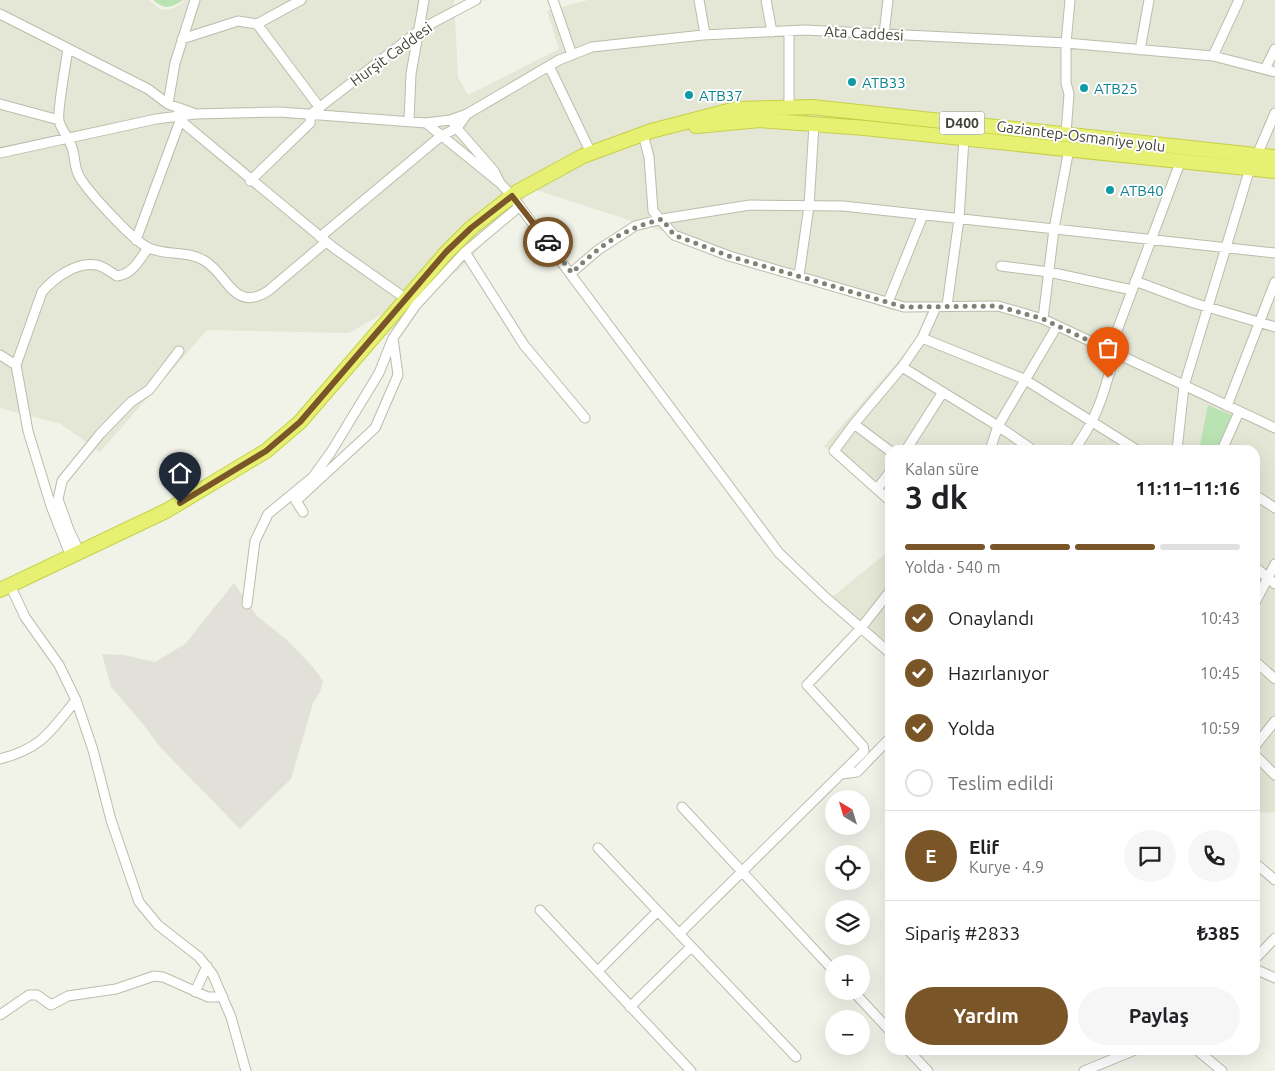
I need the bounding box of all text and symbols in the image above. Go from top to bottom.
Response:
street label: Hurşit Caddesi [347,19,435,89]
street label: Ata Caddesi [824,22,904,44]
place label: ATB33 [862,74,906,91]
marker: ATB33 [846,76,858,88]
place label: ATB25 [1094,80,1138,97]
marker: ATB25 [1078,82,1090,94]
place label: ATB37 [699,87,743,104]
marker: ATB37 [683,89,695,101]
road number: D400 [940,112,984,134]
street label: Gaziantep-Osmaniye yolu [996,117,1166,155]
place label: ATB40 [1120,182,1164,199]
marker: ATB40 [1104,184,1116,196]
courier [523,217,573,267]
icon: car [534,228,562,256]
pin [1087,327,1129,378]
icon: bag [1094,334,1122,362]
pin [159,452,201,503]
icon: home [166,459,194,487]
text: Kalan süre [905,460,979,478]
text: 11:11–11:16 [1135,477,1240,499]
text: 3 dk [905,479,968,515]
text: Yolda · 540 m [905,558,1001,576]
icon: check [905,604,933,632]
text: Onaylandı [948,607,1034,629]
text: 10:43 [1200,609,1240,627]
icon: check [905,659,933,687]
text: Hazırlanıyor [948,662,1049,684]
text: 10:45 [1200,664,1240,682]
icon: check [905,714,933,742]
text: Yolda [948,717,995,739]
text: 10:59 [1200,719,1240,737]
text: Teslim edildi [948,772,1054,794]
north arrow [825,790,870,835]
map controls [825,790,870,1055]
button: chat [1124,830,1176,882]
button: phone [1188,830,1240,882]
text: Elif [969,836,999,858]
button: locate [825,845,870,890]
text: E [925,845,937,867]
text: Kurye · 4.9 [969,858,1044,876]
button: layers [825,900,870,945]
text: Sipariş #2833 [905,922,1020,944]
text: ₺385 [1197,922,1240,944]
button: + [825,955,870,1000]
button: Yardım [905,987,1068,1045]
button: Paylaş [1078,987,1240,1045]
button: − [825,1010,870,1055]

